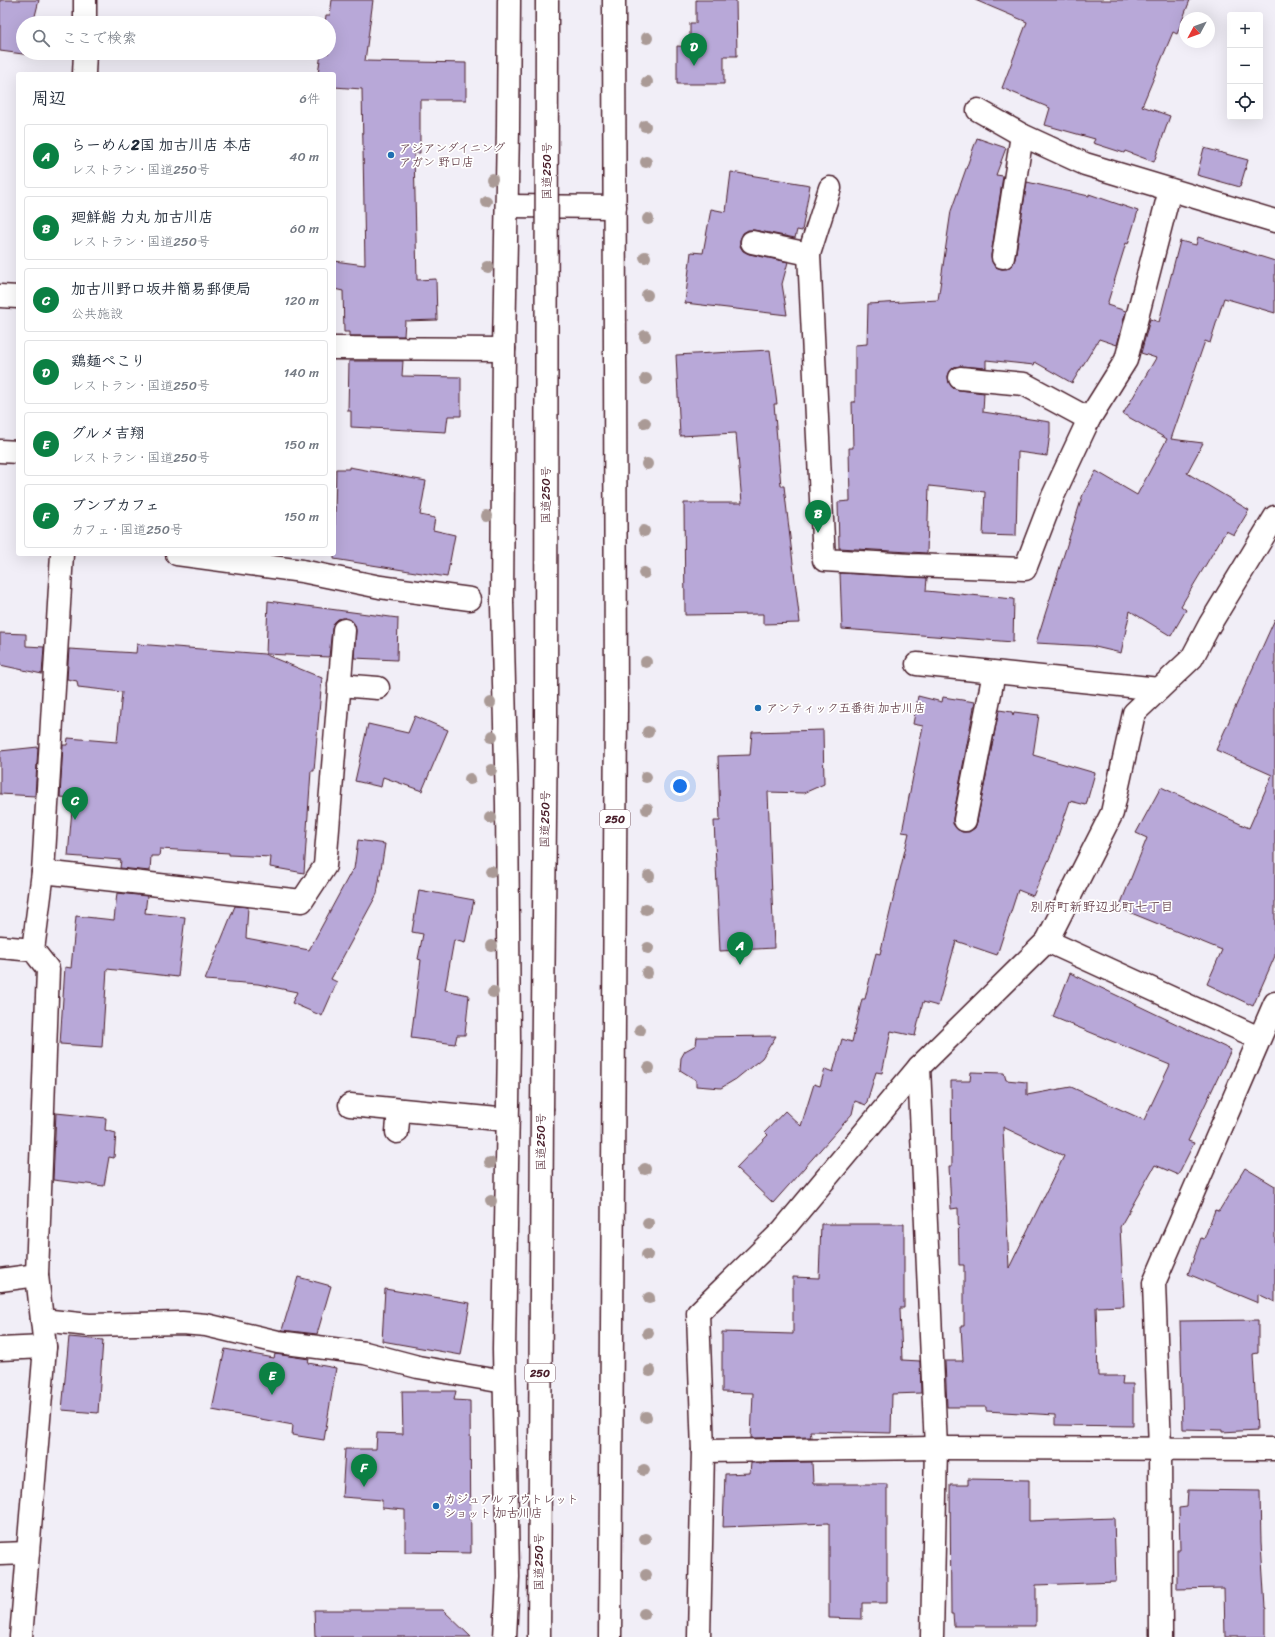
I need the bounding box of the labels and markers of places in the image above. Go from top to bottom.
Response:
pin: D [681,33,707,66]
place label: アジアンダイニング アガン 野口店 [399,137,506,173]
marker: アジアンダイニング アガン 野口店 [386,150,396,160]
pin: B [805,500,831,533]
place label: アンティック五番街 加古川店 [766,697,926,719]
marker: アンティック五番街 加古川店 [753,703,763,713]
pin: C [62,787,88,820]
pin: A [727,932,753,965]
pin: E [259,1362,285,1395]
pin: F [351,1454,377,1487]
place label: カジュアル アウトレット ショット 加古川店 [444,1488,579,1524]
marker: カジュアル アウトレット ショット 加古川店 [431,1501,441,1511]

